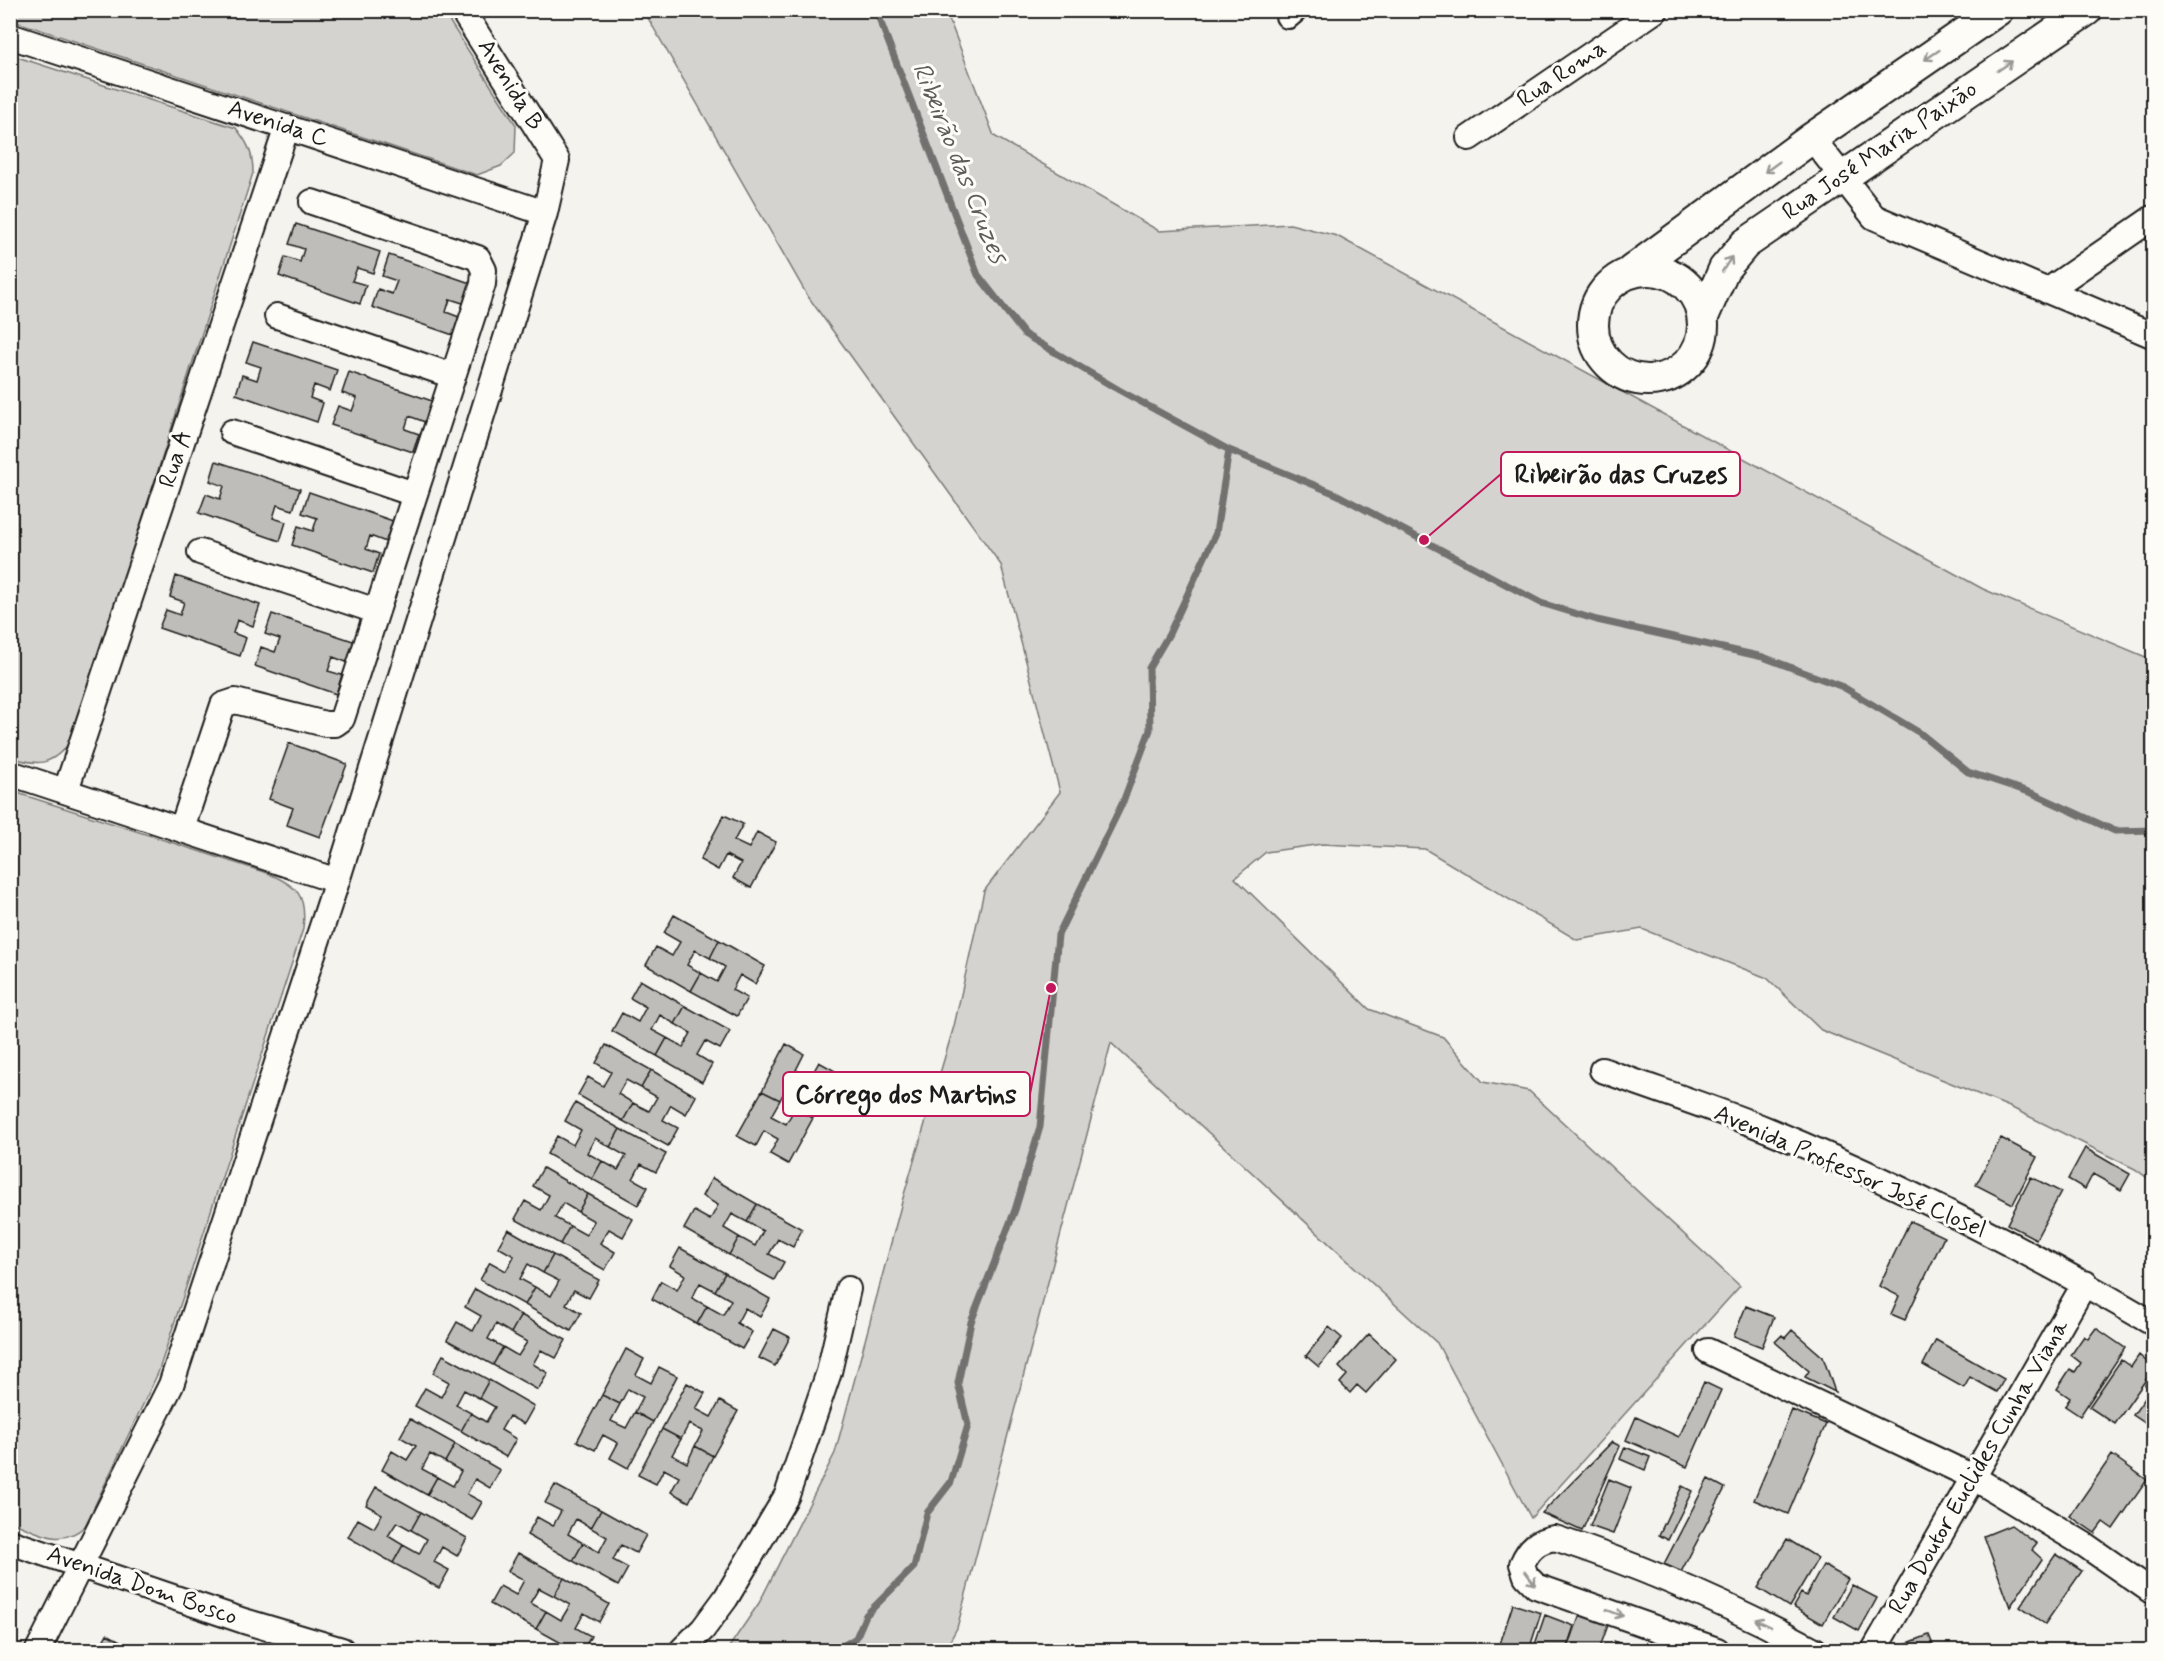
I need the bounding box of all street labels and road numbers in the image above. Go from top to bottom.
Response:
street label: Avenida B [470,33,550,137]
street label: Rua Roma [1511,33,1613,115]
street label: Rua José Maria Paixão [1776,74,1984,228]
street label: Avenida C [224,93,332,155]
street label: Rua A [152,426,200,492]
street label: Avenida Professor José Closel [1709,1098,1991,1246]
street label: Rua Doutor Euclides Cunha Viana [1882,1313,2077,1620]
street label: Avenida Dom Bosco [43,1539,241,1633]

